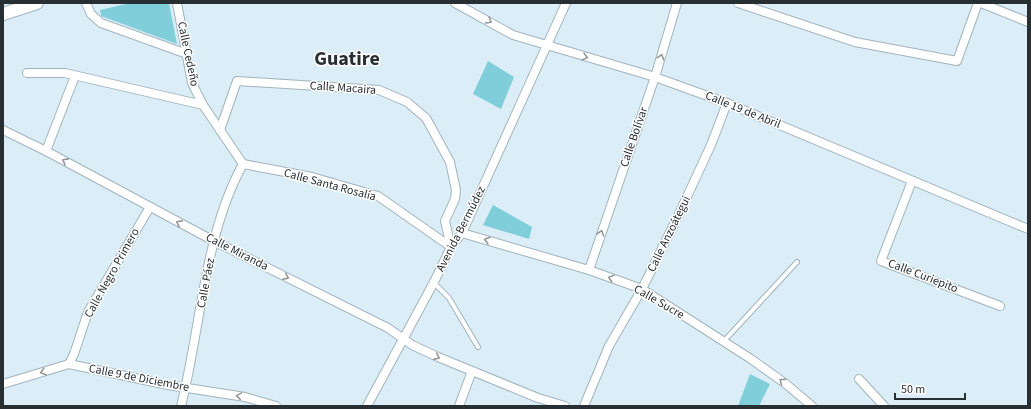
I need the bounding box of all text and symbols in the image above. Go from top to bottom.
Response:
one-way arrow [485,17,492,24]
street label: Calle Cedeño [173,20,203,88]
district label: Guatire [314,45,380,73]
one-way arrow [581,52,588,61]
one-way arrow [656,54,665,61]
street label: Calle Macaira [309,77,377,99]
street label: Calle 19 de Abril [703,87,783,133]
street label: Calle Bolívar [616,104,652,169]
one-way arrow [62,159,69,166]
street label: Calle Santa Rosalía [282,164,378,206]
street label: Avenida Bermúdez [432,183,490,275]
street label: Calle Anzoátegui [643,193,695,275]
one-way arrow [176,220,184,227]
street label: Calle Negro Primero [80,225,144,321]
street label: Calle Miranda [203,229,271,275]
one-way arrow [597,230,605,237]
one-way arrow [484,237,490,245]
street label: Calle Curiepito [886,255,960,297]
street label: Calle Páez [193,256,219,310]
one-way arrow [282,272,290,280]
one-way arrow [608,275,615,283]
street label: Calle Sucre [631,281,687,323]
one-way arrow [433,352,440,360]
street label: Calle 9 de Diciembre [87,360,191,396]
one-way arrow [40,367,47,376]
scale bar [895,375,965,401]
one-way arrow [779,379,786,386]
text: 50 m [901,381,925,398]
one-way arrow [236,392,242,401]

